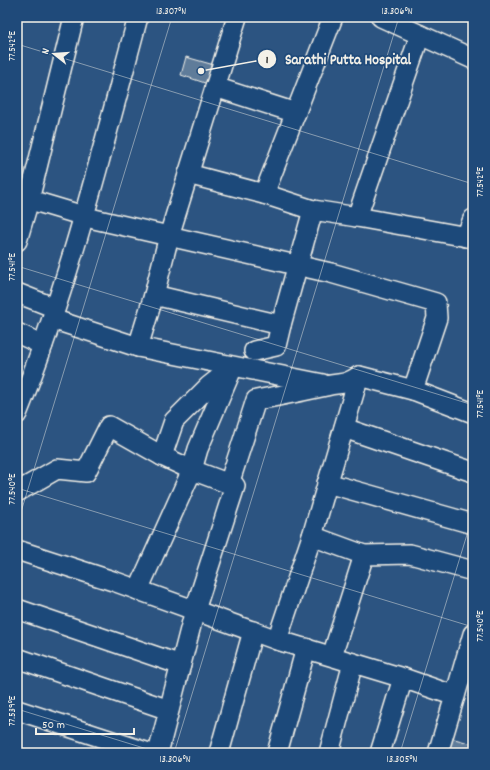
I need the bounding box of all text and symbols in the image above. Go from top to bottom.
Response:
text: 13.307°N [156,5,186,19]
text: 13.306°N [381,5,413,19]
text: 77.542°E [6,30,20,61]
north arrow [34,34,74,74]
text: N [38,46,55,57]
callout: Sarathi Putta Hospital [257,46,419,73]
text: Sarathi Putta Hospital [285,50,411,72]
text: 1 [266,52,269,69]
text: 77.542°E [474,166,488,197]
text: 77.541°E [6,253,20,281]
text: 77.541°E [474,390,488,418]
text: 77.540°E [6,473,20,505]
text: 77.540°E [474,610,488,642]
text: 77.539°E [6,695,20,726]
scale bar [36,710,134,736]
text: 50 m [42,717,65,734]
text: 13.306°N [159,753,191,767]
text: 13.305°N [387,753,418,767]

